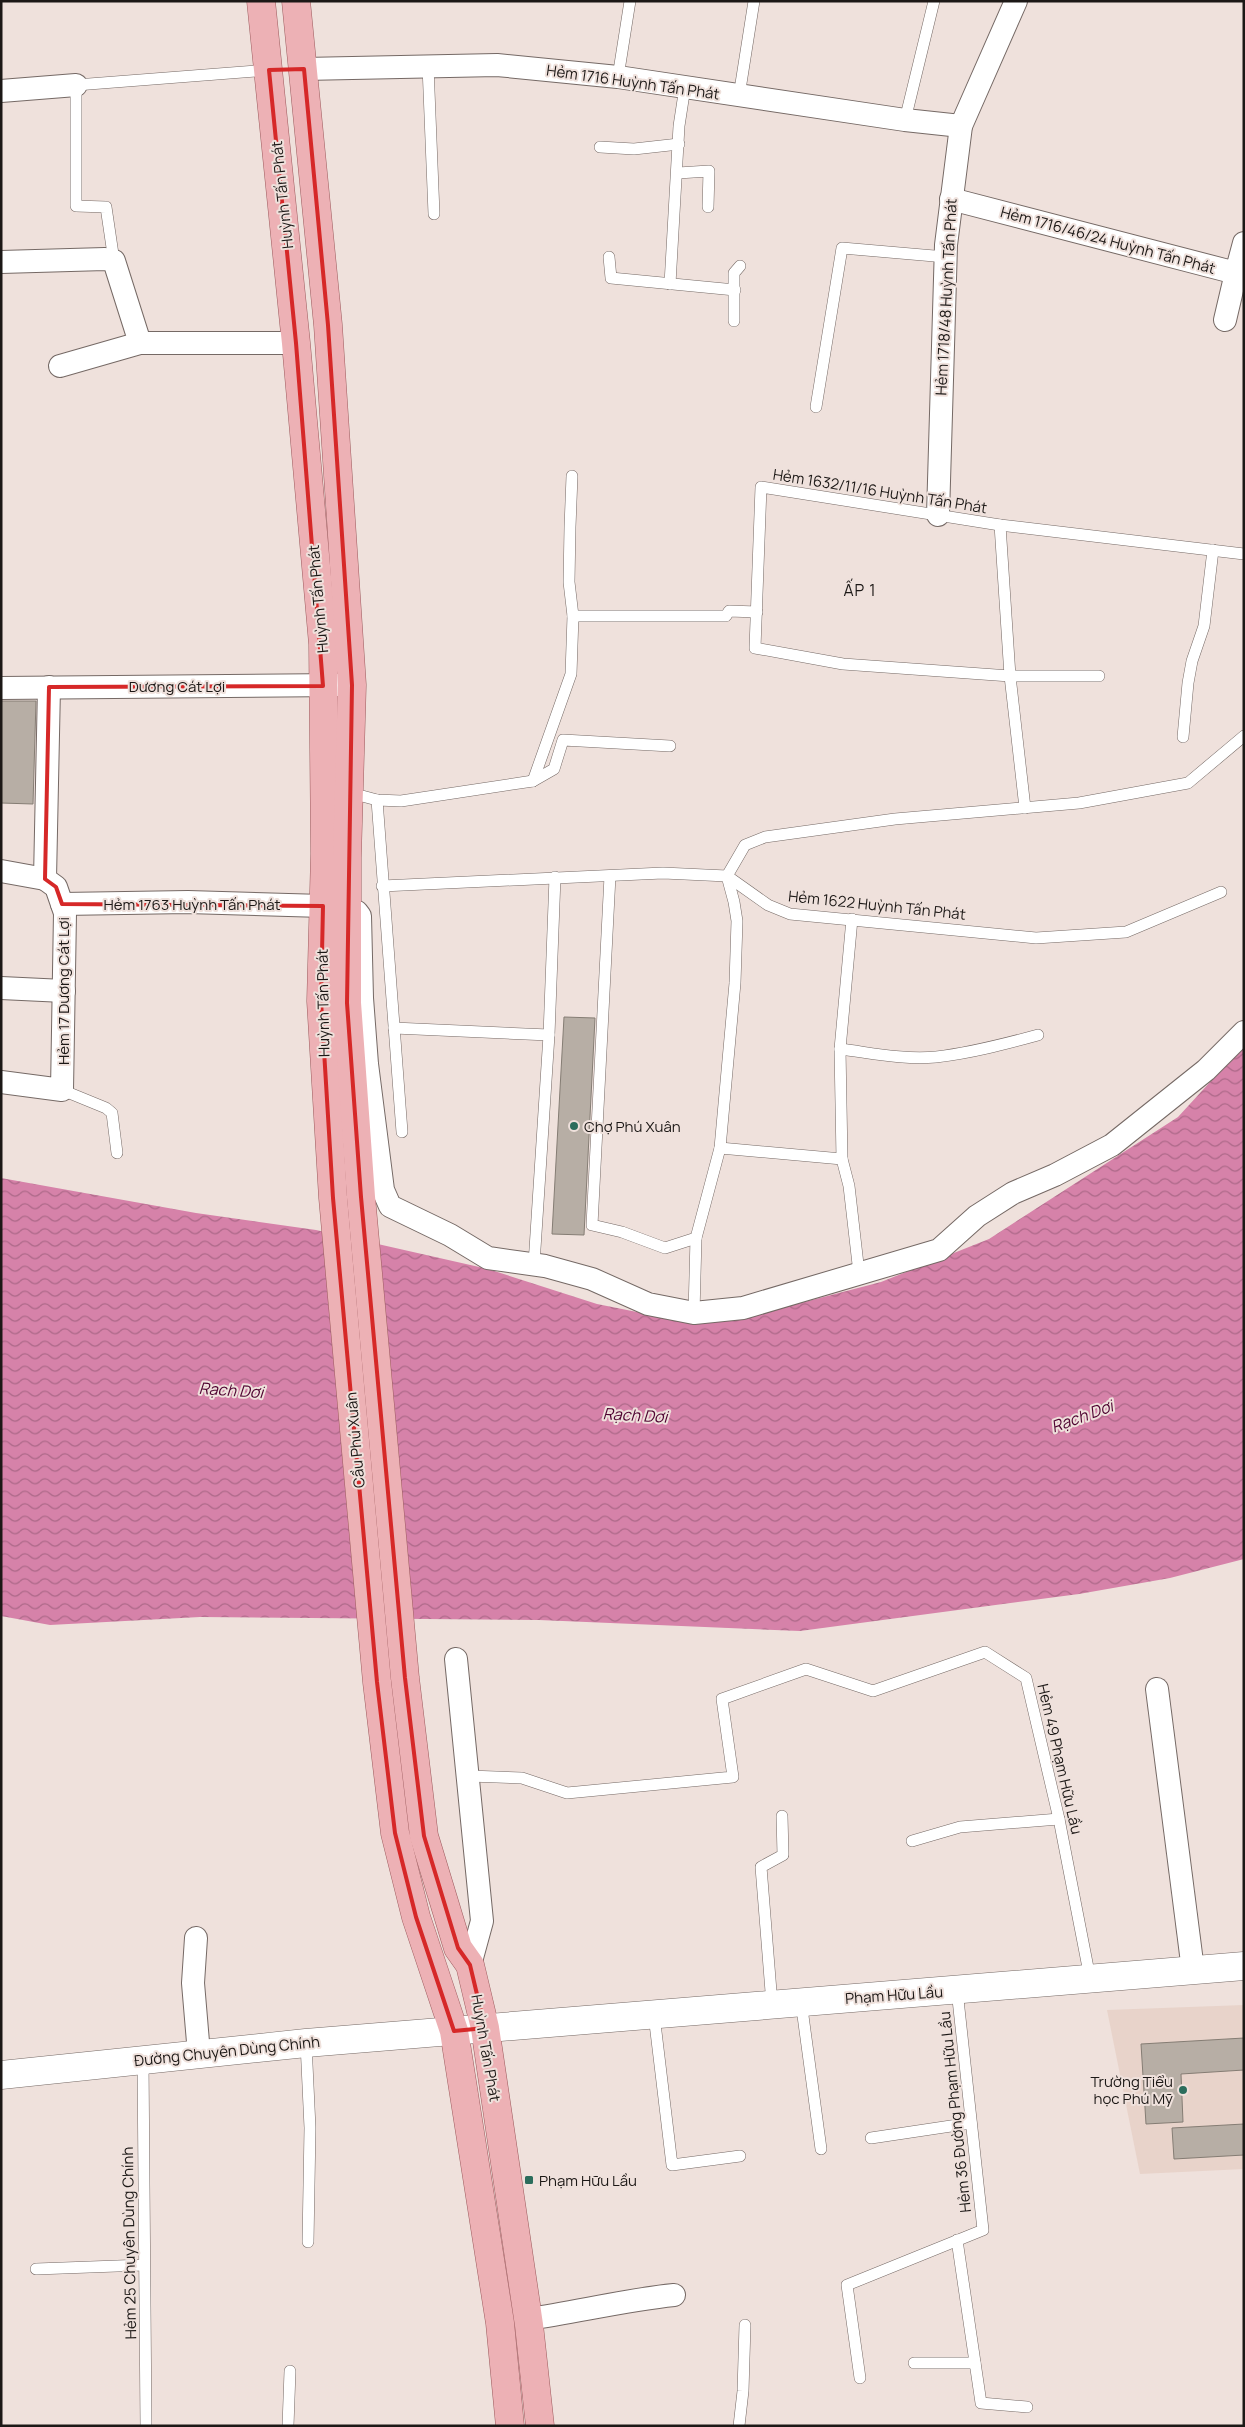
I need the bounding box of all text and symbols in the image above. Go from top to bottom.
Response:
street label: Hẻm 1716 Huỳnh Tấn Phát [545,59,721,105]
street label: Huỳnh Tấn Phát [266,140,298,250]
street label: Hẻm 1718/48 Huỳnh Tấn Phát [930,198,962,396]
street label: Hẻm 1716/46/24 Huỳnh Tấn Phát [998,201,1218,279]
street label: Hẻm 1632/11/16 Huỳnh Tấn Phát [771,464,989,518]
street label: Huỳnh Tấn Phát [303,544,333,654]
district label: ẤP 1 [843,578,877,601]
street label: Dương Cát Lợi [129,676,225,697]
street label: Hẻm 1622 Huỳnh Tấn Phát [787,885,967,925]
street label: Hẻm 1763 Huỳnh Tấn Phát [103,894,281,915]
street label: Hẻm 17 Dương Cát Lợi [53,917,74,1065]
street label: Huỳnh Tấn Phát [312,949,334,1057]
place label: Chợ Phú Xuân [584,1116,681,1137]
marker: Chợ Phú Xuân [568,1120,580,1132]
water label: Rạch Dơi [198,1377,266,1403]
street label: Cầu Phú Xuân [340,1391,370,1489]
water label: Rạch Dơi [1048,1394,1118,1437]
water label: Rạch Dơi [602,1402,670,1428]
street label: Hẻm 49 Phạm Hữu Lầu [1032,1682,1088,1836]
street label: Phạm Hữu Lầu [844,1981,944,2009]
street label: Huỳnh Tấn Phát [466,1993,506,2103]
street label: Hẻm 36 Đường Phạm Hữu Lầu [934,2010,976,2214]
street label: Đường Chuyên Dùng Chính [133,2031,321,2071]
place label: Trường Tiểu học Phú Mỹ [1090,2071,1173,2109]
marker: Trường Tiểu học Phú Mỹ [1177,2084,1189,2096]
street label: Hẻm 25 Chuyên Dùng Chính [117,2146,141,2339]
place label: Phạm Hữu Lầu [539,2170,637,2191]
marker: Phạm Hữu Lầu [523,2174,535,2186]

